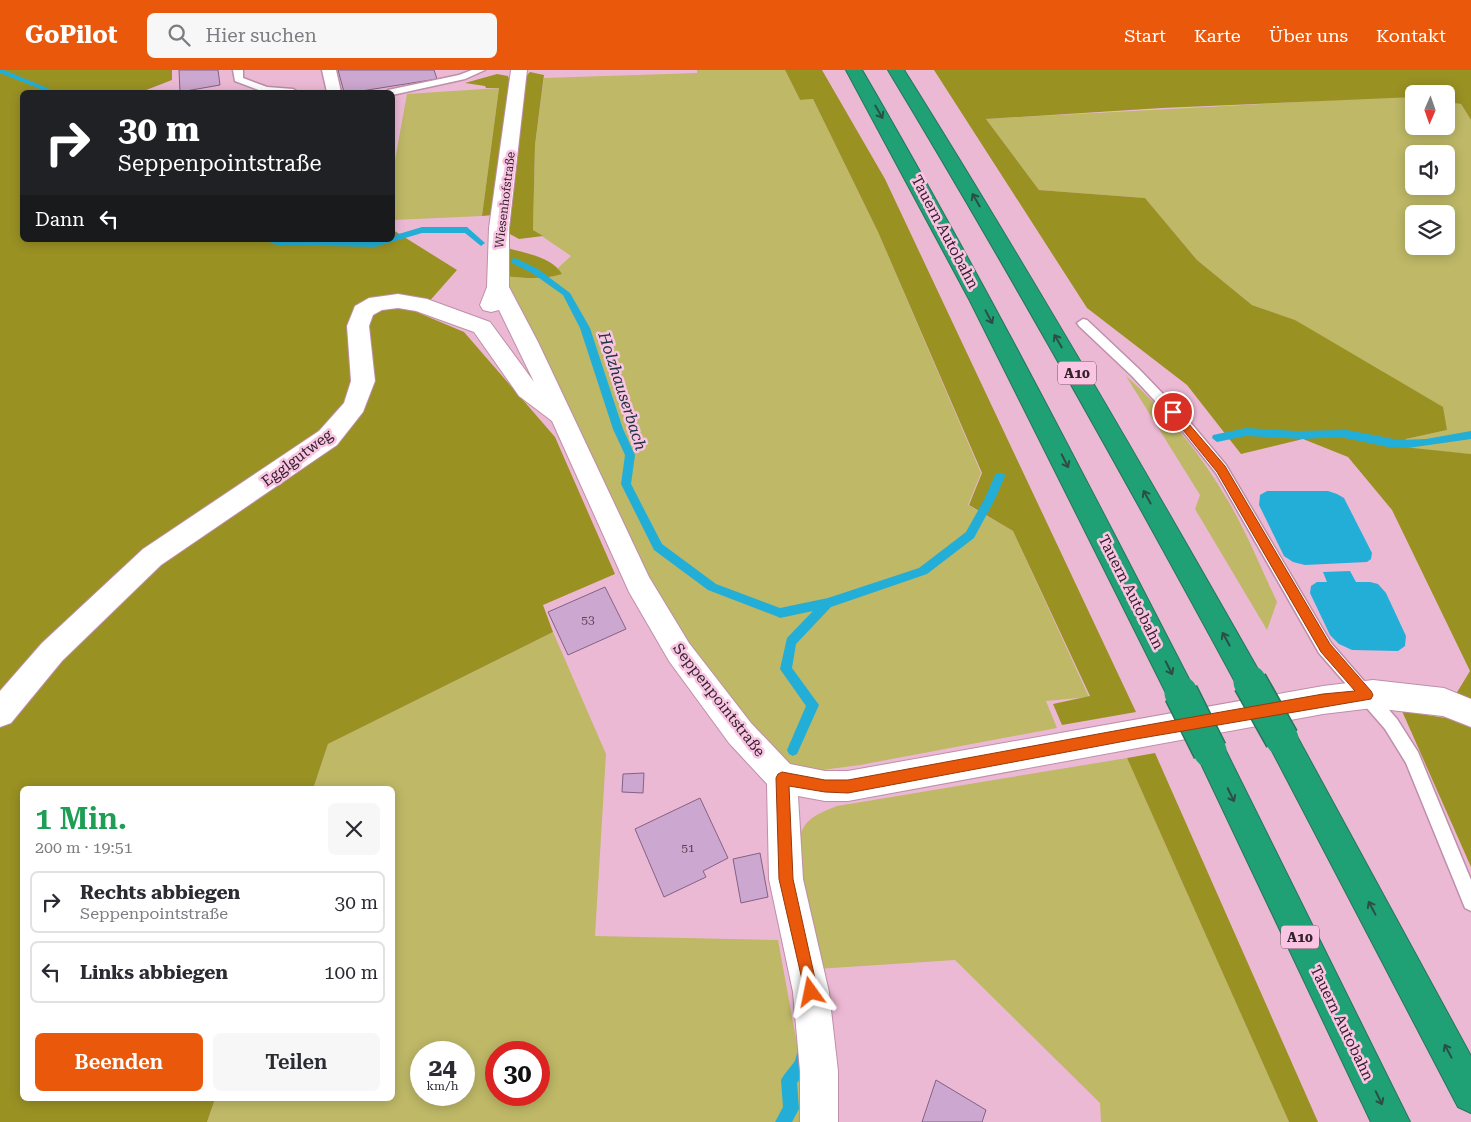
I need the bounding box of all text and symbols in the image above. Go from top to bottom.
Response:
search box [147,13,497,58]
text: GoPilot [25,21,117,49]
icon: search [165,21,193,49]
text: Hier suchen [205,24,317,47]
text: Start [1124,25,1166,46]
text: Karte [1194,25,1241,46]
text: Über uns [1269,25,1348,46]
text: Kontakt [1376,25,1446,46]
north arrow [1405,85,1455,135]
map controls [1405,85,1455,255]
one-way arrow [874,105,884,119]
text: 30 m [118,109,200,150]
icon: right [35,110,100,175]
button: sound [1405,145,1455,195]
street label: Wiesenhofstraße [492,150,518,249]
text: Seppenpointstraße [118,151,322,176]
street label: Tauern Autobahn [908,172,983,292]
one-way arrow [971,194,981,208]
icon: left [95,205,123,233]
button: layers [1405,205,1455,255]
text: Dann [35,208,85,231]
one-way arrow [984,309,994,324]
water label: Holzhauserbach [594,329,651,453]
one-way arrow [1052,334,1062,348]
road number: A10 [1058,362,1096,384]
pin [1152,391,1194,433]
icon: arrive [1159,398,1187,426]
street label: Egglgutweg [258,425,336,490]
one-way arrow [1060,453,1070,468]
one-way arrow [1142,490,1152,504]
street label: Tauern Autobahn [1094,532,1168,652]
house number: 53 [581,613,595,627]
one-way arrow [1221,632,1230,647]
street label: Seppenpointstraße [669,640,769,760]
one-way arrow [1164,661,1174,676]
one-way arrow [1227,787,1236,802]
text: 1 Min. [35,801,127,836]
button: close [328,803,380,855]
text: 200 m · 19:51 [35,838,133,857]
house number: 51 [681,841,695,855]
text: Rechts abbiegen [80,881,240,904]
icon: right [37,888,65,916]
text: 30 m [335,891,378,914]
one-way arrow [1367,901,1376,916]
text: Seppenpointstraße [80,904,228,923]
road number: A10 [1281,926,1319,949]
icon: left [37,958,65,986]
text: Links abbiegen [80,961,228,984]
text: 100 m [324,961,378,984]
street label: Tauern Autobahn [1306,963,1378,1084]
position arrow [784,965,836,1017]
button: Beenden [35,1033,203,1091]
button: Teilen [213,1033,380,1091]
speed limit sign: 30 [485,1041,550,1106]
one-way arrow [1443,1044,1453,1059]
text: 24 [428,1053,457,1082]
text: km/h [426,1079,459,1093]
one-way arrow [1375,1090,1384,1105]

